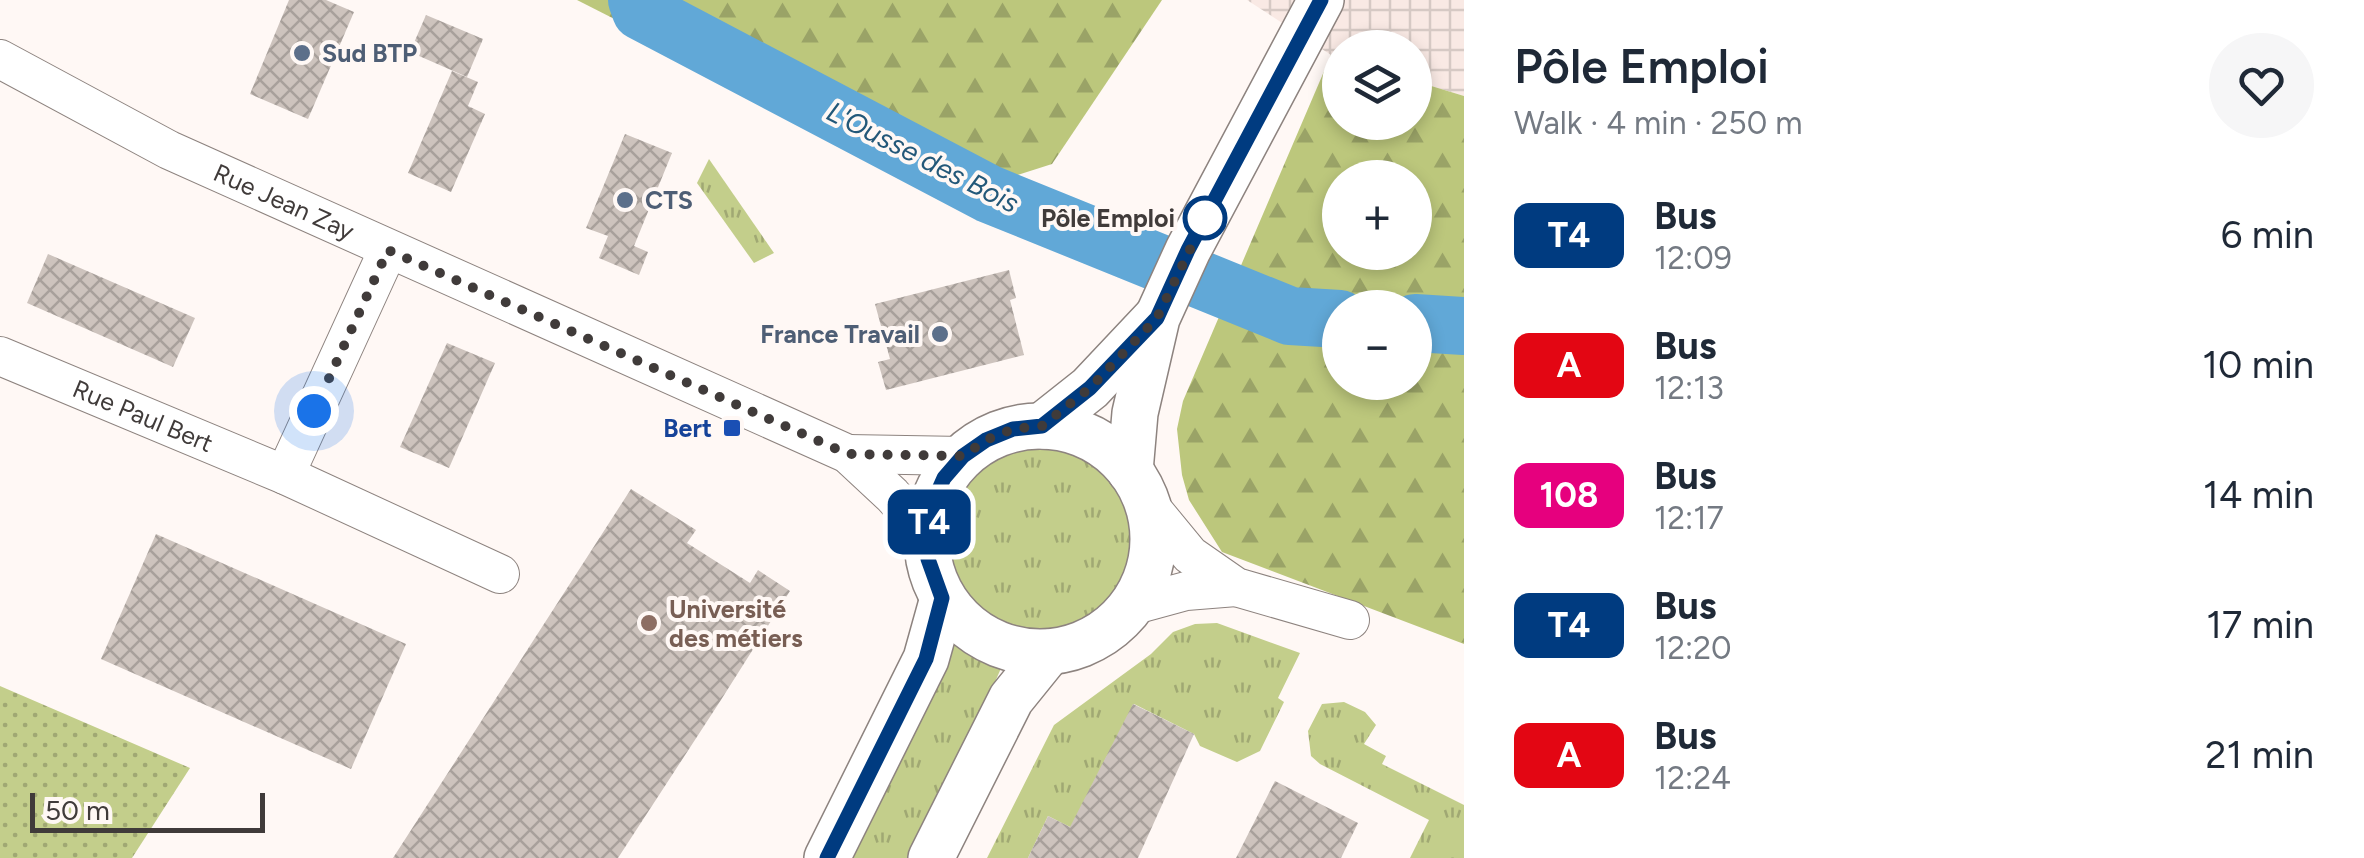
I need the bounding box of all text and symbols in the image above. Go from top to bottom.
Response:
map controls [1322,30,1432,400]
button: layers [1322,30,1432,140]
button: heart [2209,33,2314,138]
text: Pôle Emploi [1514,37,1769,95]
place label: Sud BTP [322,38,417,68]
marker: Sud BTP [291,42,313,64]
water label: L'Ousse des Bois [821,94,1025,220]
text: Walk · 4 min · 250 m [1514,104,1802,142]
street label: Rue Jean Zay [209,157,359,246]
button: + [1322,160,1432,270]
place label: CTS [645,185,693,215]
marker: CTS [614,189,636,211]
text: Bus [1654,193,1717,239]
marker: Pôle Emploi [1184,197,1226,239]
place label: Pôle Emploi [1041,203,1175,233]
text: 6 min [2221,212,2314,258]
text: T4 [1548,214,1590,256]
text: 12:09 [1654,239,1732,277]
button: − [1322,290,1432,400]
place label: France Travail [760,319,920,349]
marker: France Travail [929,323,951,345]
text: Bus [1654,323,1717,369]
text: 10 min [2202,342,2314,388]
text: A [1557,344,1582,386]
text: 12:13 [1654,369,1724,407]
street label: Rue Paul Bert [69,373,218,458]
your location [289,386,339,436]
place label: Bert [663,413,712,443]
marker: Bert [721,417,743,439]
text: Bus [1654,453,1717,499]
text: 14 min [2203,472,2314,518]
text: 108 [1540,474,1598,516]
line badge: T4 [884,490,974,554]
text: 12:17 [1654,499,1724,537]
text: T4 [908,501,950,543]
text: Bus [1654,583,1717,629]
place label: Université des métiers [669,594,803,653]
text: 17 min [2206,602,2314,648]
text: T4 [1548,604,1590,646]
marker: Université des métiers [638,612,660,634]
text: 12:20 [1654,629,1732,667]
text: Bus [1654,713,1717,759]
text: 21 min [2205,732,2314,778]
text: A [1557,734,1582,776]
text: 12:24 [1654,759,1731,797]
scale bar [30,788,265,832]
text: 50 m [45,793,110,827]

